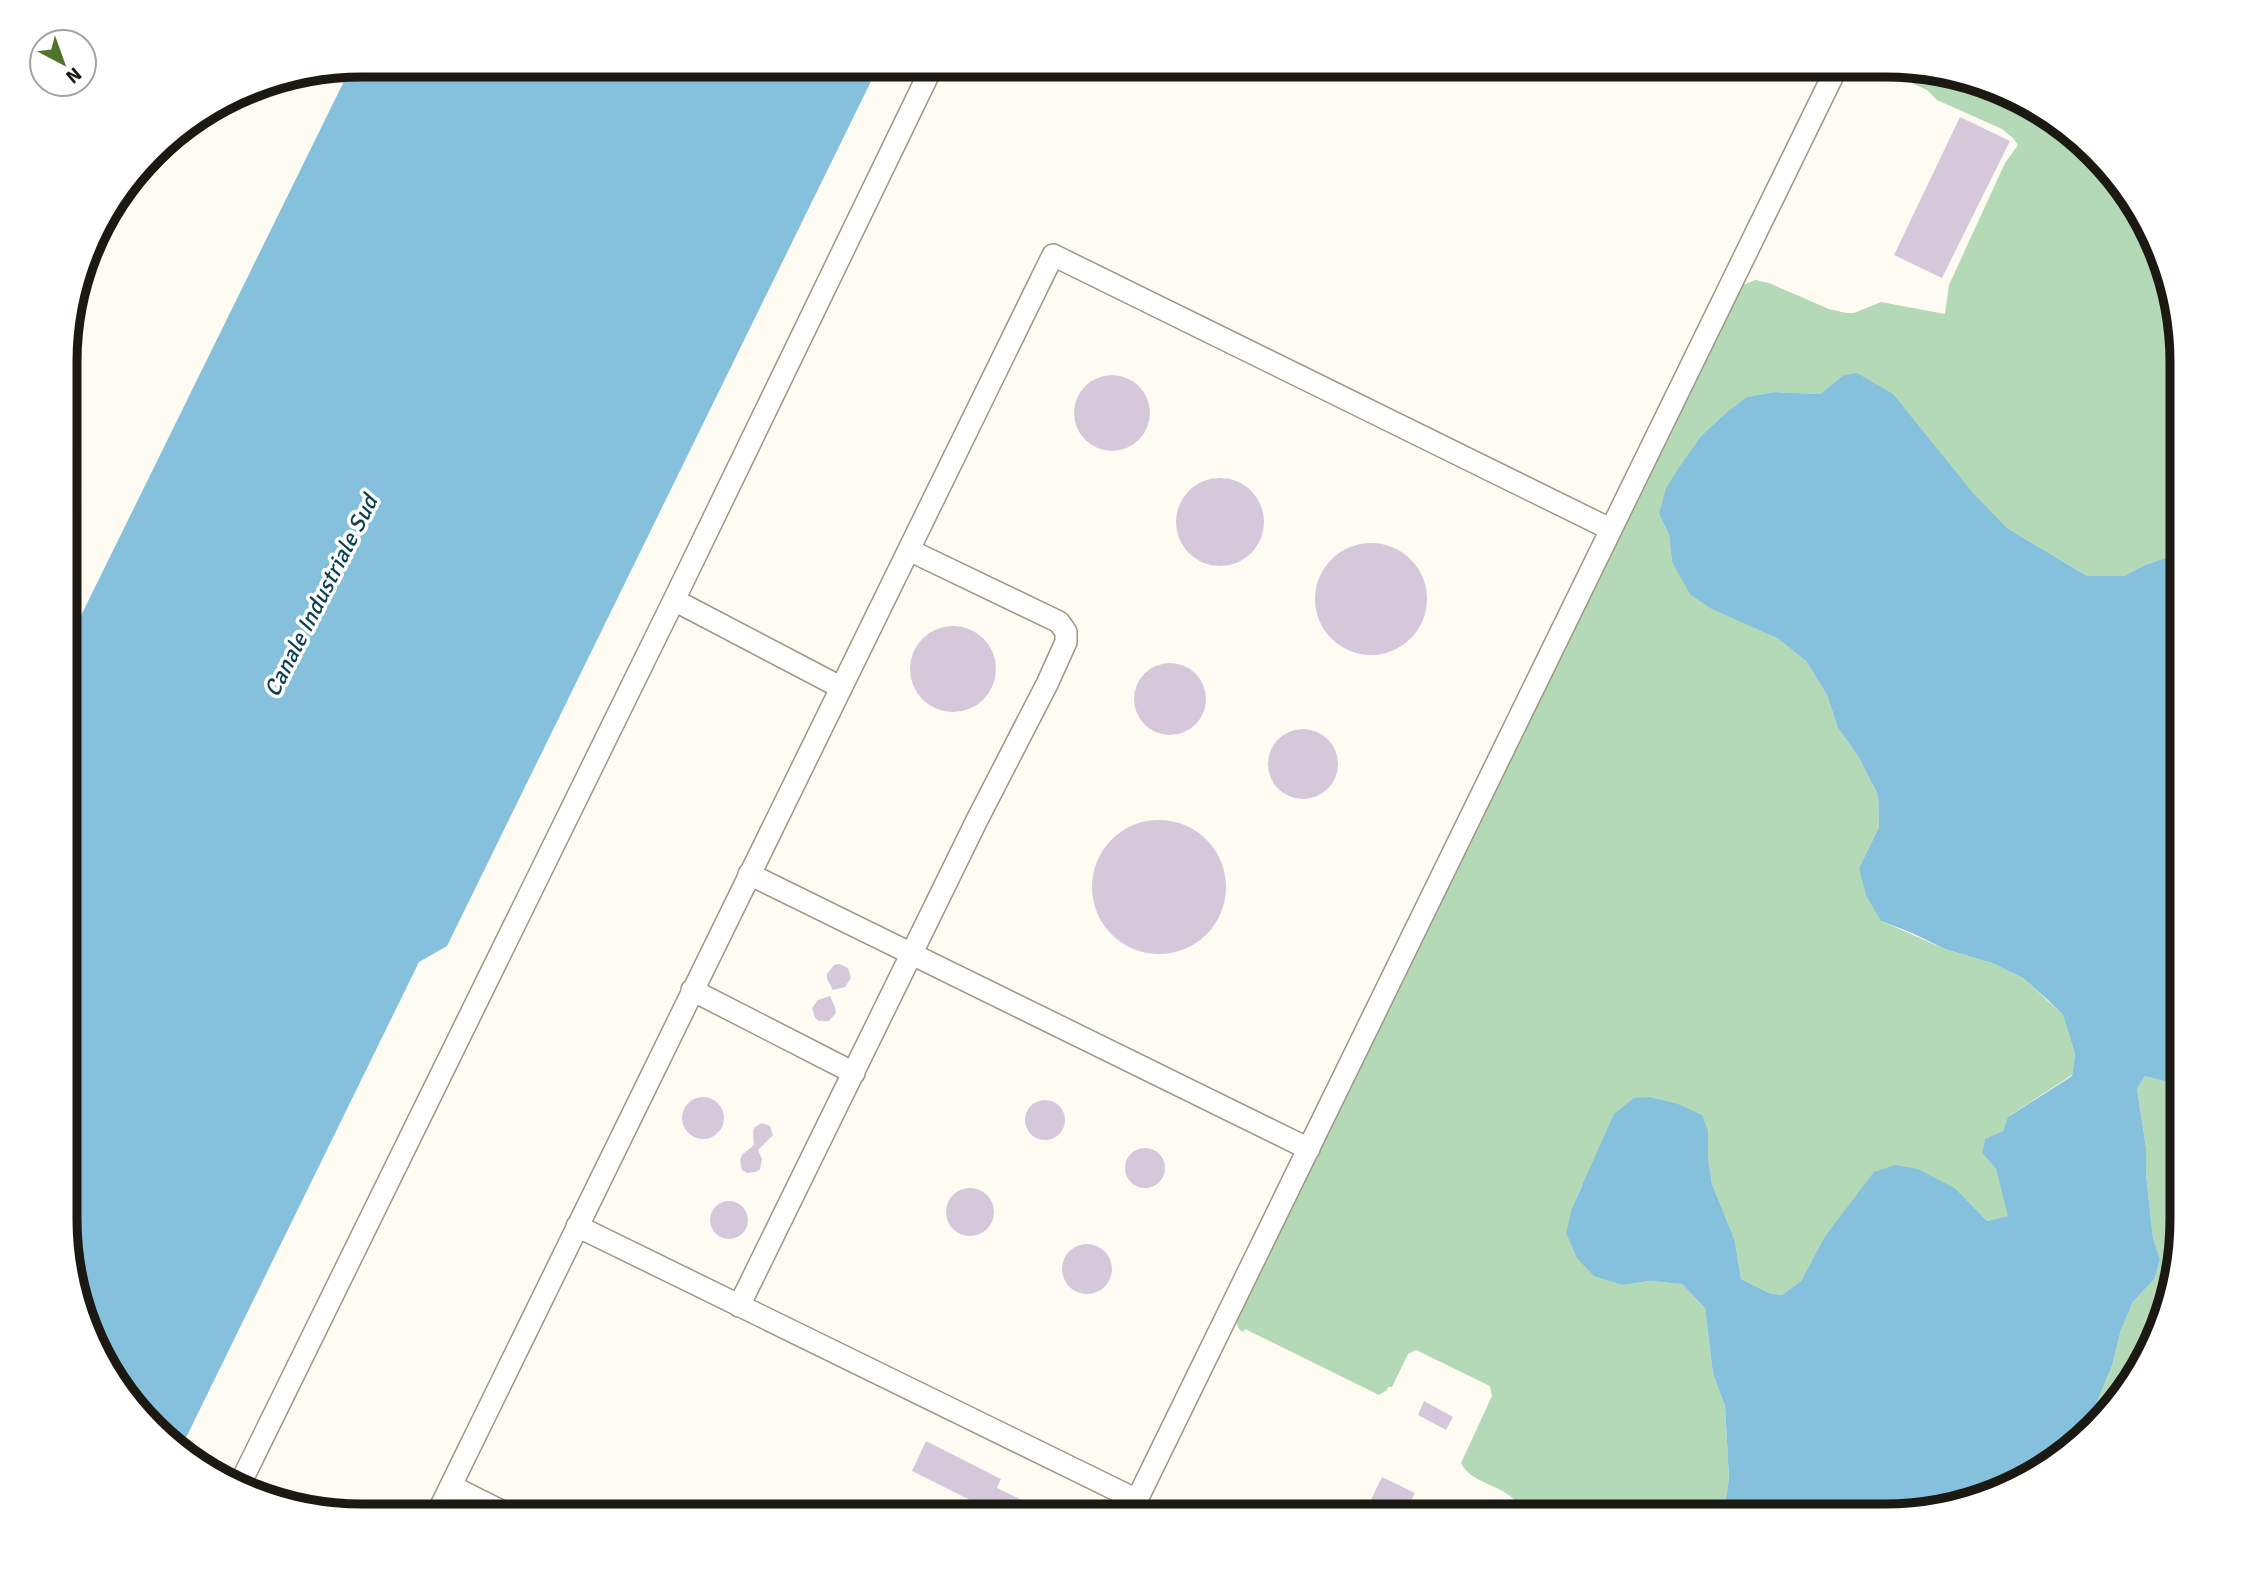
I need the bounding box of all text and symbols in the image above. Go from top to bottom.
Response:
north arrow [28,28,98,98]
text: N [61,62,86,88]
water label: Canale Industriale Sud [258,488,386,702]

